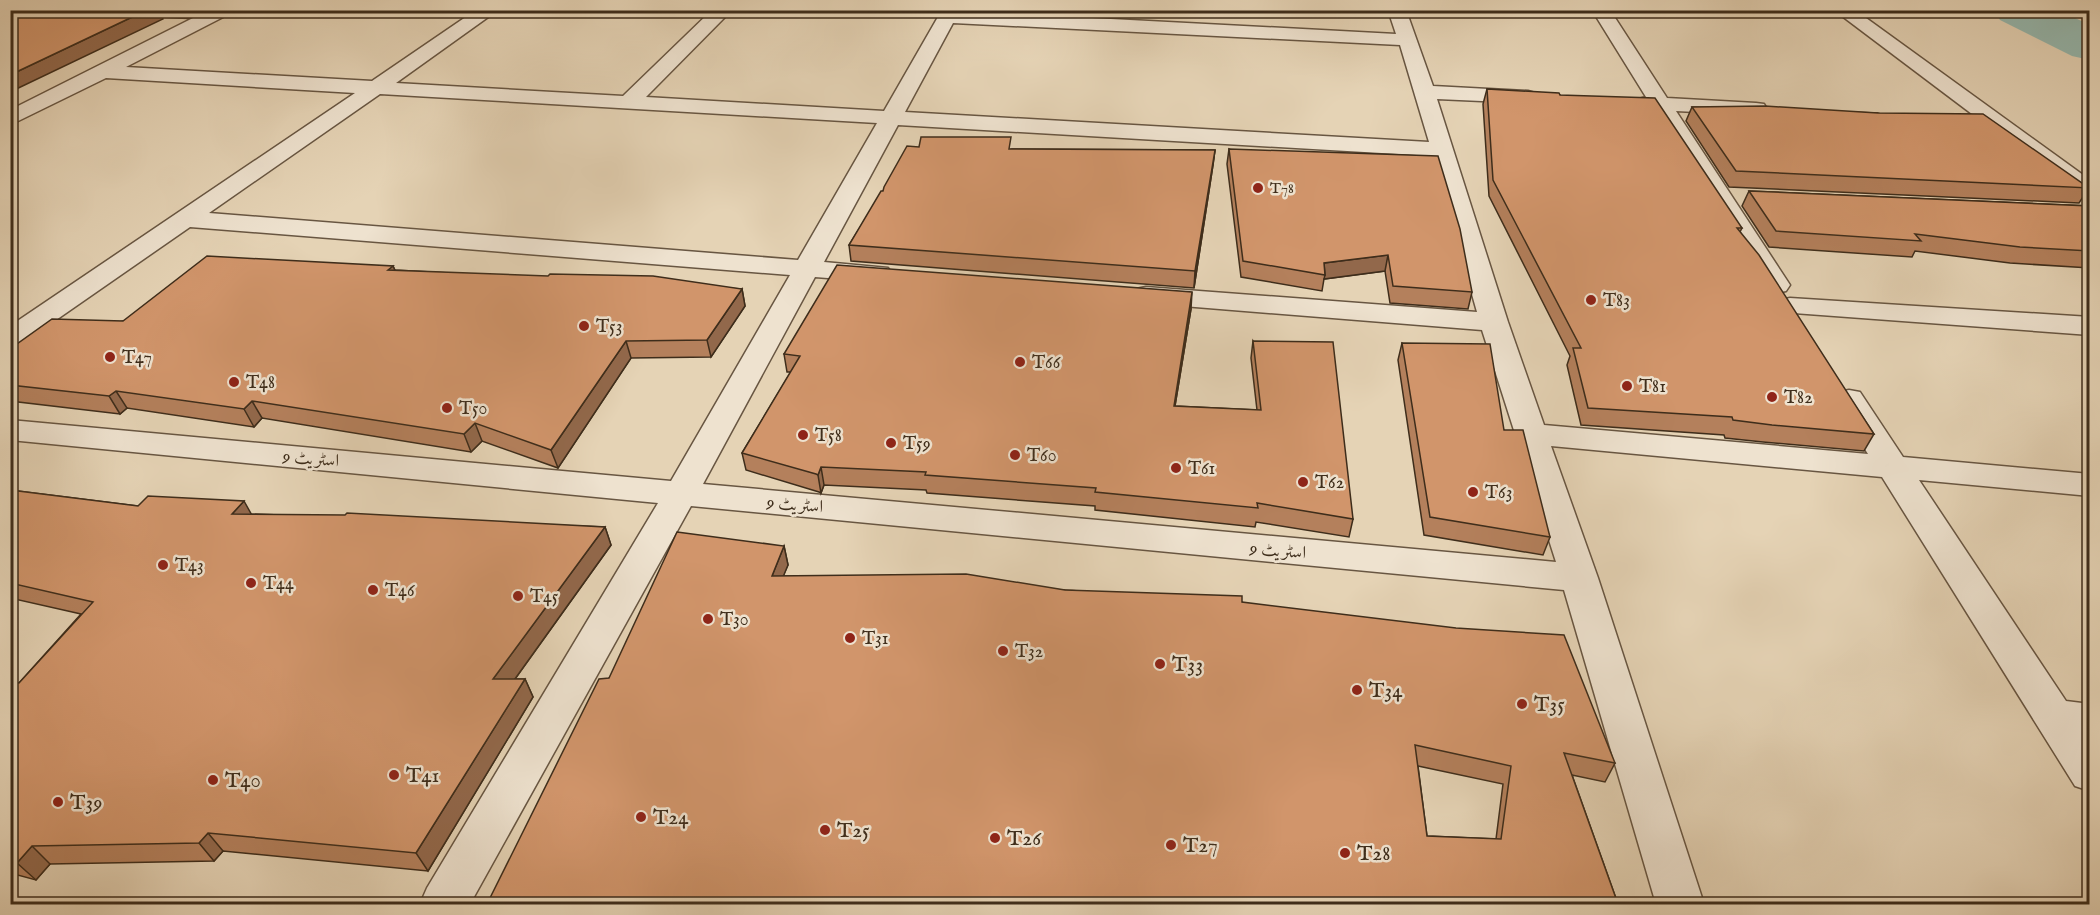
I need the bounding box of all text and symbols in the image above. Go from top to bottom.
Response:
place label: T78 [1270,179,1294,198]
marker: T78 [1251,181,1265,195]
place label: T83 [1603,290,1630,313]
marker: T83 [1584,293,1598,307]
place label: T53 [596,316,622,339]
marker: T53 [577,319,591,333]
place label: T47 [122,347,152,370]
marker: T47 [103,350,117,364]
place label: T66 [1032,352,1061,375]
marker: T66 [1013,355,1027,369]
place label: T48 [246,372,275,395]
marker: T48 [227,375,241,389]
place label: T81 [1639,376,1666,399]
marker: T81 [1620,379,1634,393]
place label: T82 [1784,387,1813,410]
marker: T82 [1765,390,1779,404]
place label: T50 [459,398,487,421]
marker: T50 [440,401,454,415]
place label: T58 [815,425,842,448]
marker: T58 [796,428,810,442]
place label: T59 [903,433,930,456]
marker: T59 [884,436,898,450]
street label: اسٹریٹ 9 [281,445,340,473]
place label: T60 [1027,445,1057,468]
marker: T60 [1008,448,1022,462]
place label: T61 [1188,458,1215,481]
marker: T61 [1169,461,1183,475]
place label: T62 [1315,472,1344,495]
marker: T62 [1296,475,1310,489]
place label: T63 [1485,482,1512,505]
marker: T63 [1466,485,1480,499]
street label: اسٹریٹ 9 [765,491,824,519]
street label: اسٹریٹ 9 [1248,537,1307,565]
place label: T43 [175,555,204,578]
marker: T43 [156,558,170,572]
place label: T44 [263,573,294,596]
marker: T44 [244,576,258,590]
place label: T46 [385,580,415,603]
marker: T46 [366,583,380,597]
place label: T45 [530,586,559,609]
marker: T45 [511,589,525,603]
place label: T30 [720,609,749,632]
marker: T30 [701,612,715,626]
place label: T31 [862,628,889,651]
marker: T31 [843,631,857,645]
place label: T32 [1015,641,1043,664]
marker: T32 [996,644,1010,658]
place label: T33 [1172,652,1203,679]
marker: T33 [1153,657,1167,671]
place label: T34 [1369,678,1403,705]
marker: T34 [1350,683,1364,697]
place label: T35 [1534,692,1565,719]
marker: T35 [1515,697,1529,711]
place label: T41 [406,763,439,790]
place label: T40 [225,768,261,795]
marker: T41 [387,768,401,782]
marker: T40 [206,773,220,787]
place label: T39 [70,790,102,817]
marker: T39 [51,795,65,809]
place label: T24 [653,805,689,832]
marker: T24 [634,810,648,824]
place label: T25 [837,818,870,845]
marker: T25 [818,823,832,837]
place label: T26 [1007,826,1042,853]
marker: T26 [988,831,1002,845]
place label: T27 [1183,833,1218,860]
marker: T27 [1164,838,1178,852]
place label: T28 [1357,841,1390,868]
marker: T28 [1338,846,1352,860]

